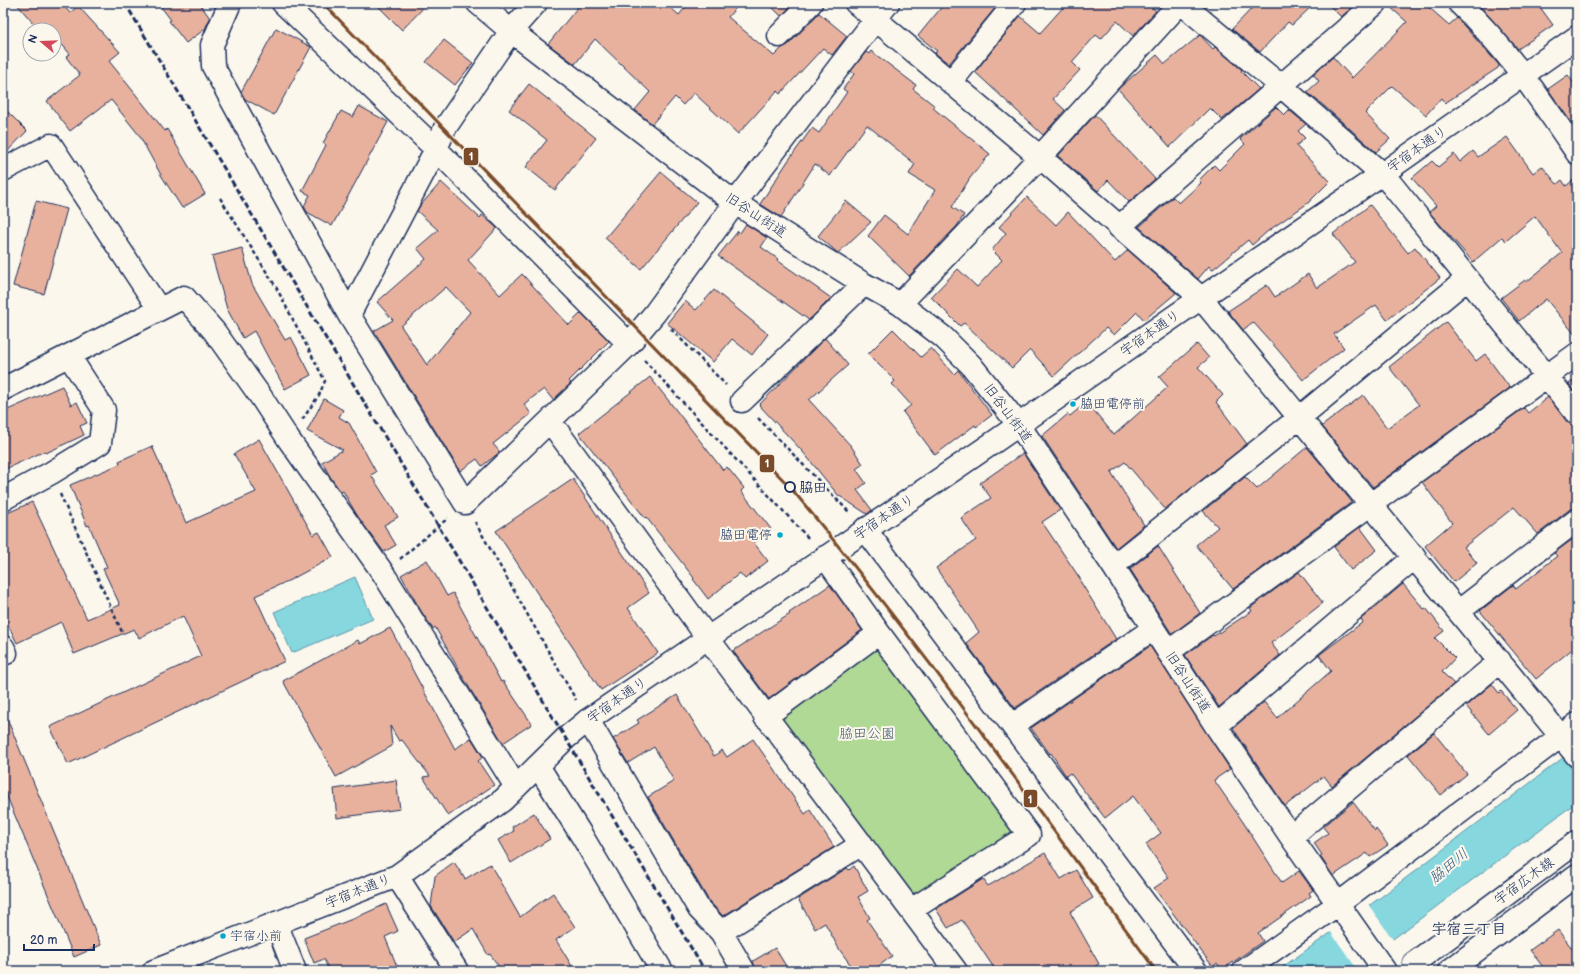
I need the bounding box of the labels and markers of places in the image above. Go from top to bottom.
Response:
place label: 脇田電停前 [1080,396,1145,412]
marker: 脇田電停前 [1068,399,1078,409]
place label: 脇田 [799,479,827,496]
marker: 脇田 [784,481,796,493]
place label: 脇田電停 [720,527,772,543]
marker: 脇田電停 [775,530,785,540]
place label: 宇宿小前 [230,928,282,944]
marker: 宇宿小前 [218,931,228,941]

